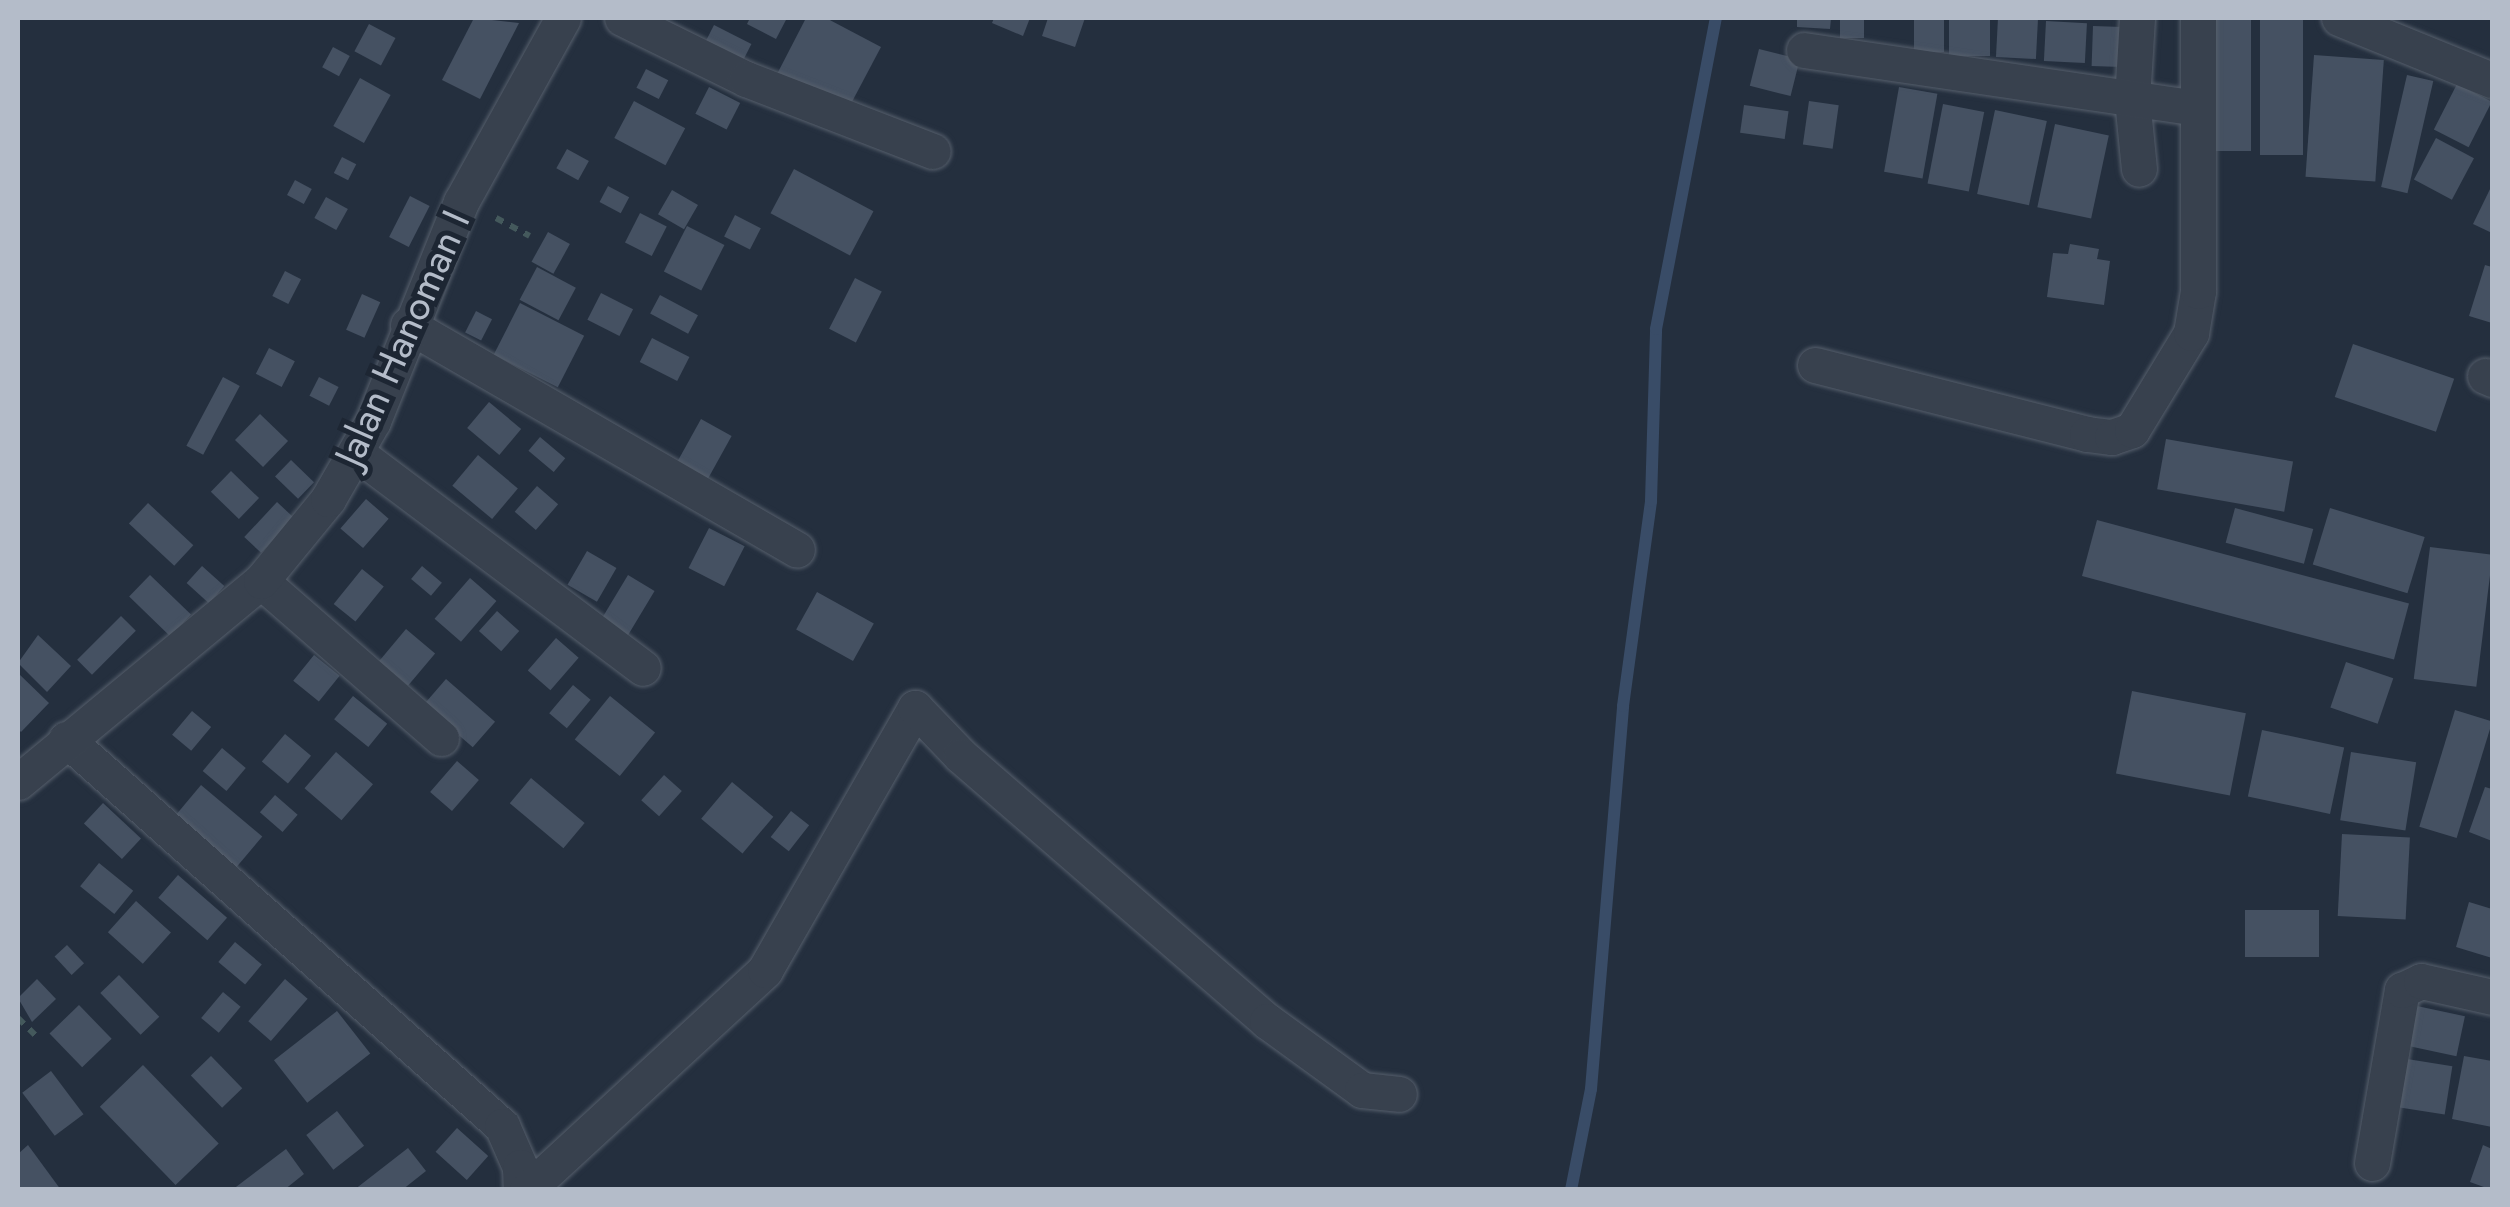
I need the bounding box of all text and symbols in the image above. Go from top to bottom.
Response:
street label: Jalan Hanoman I [324,203,480,473]

